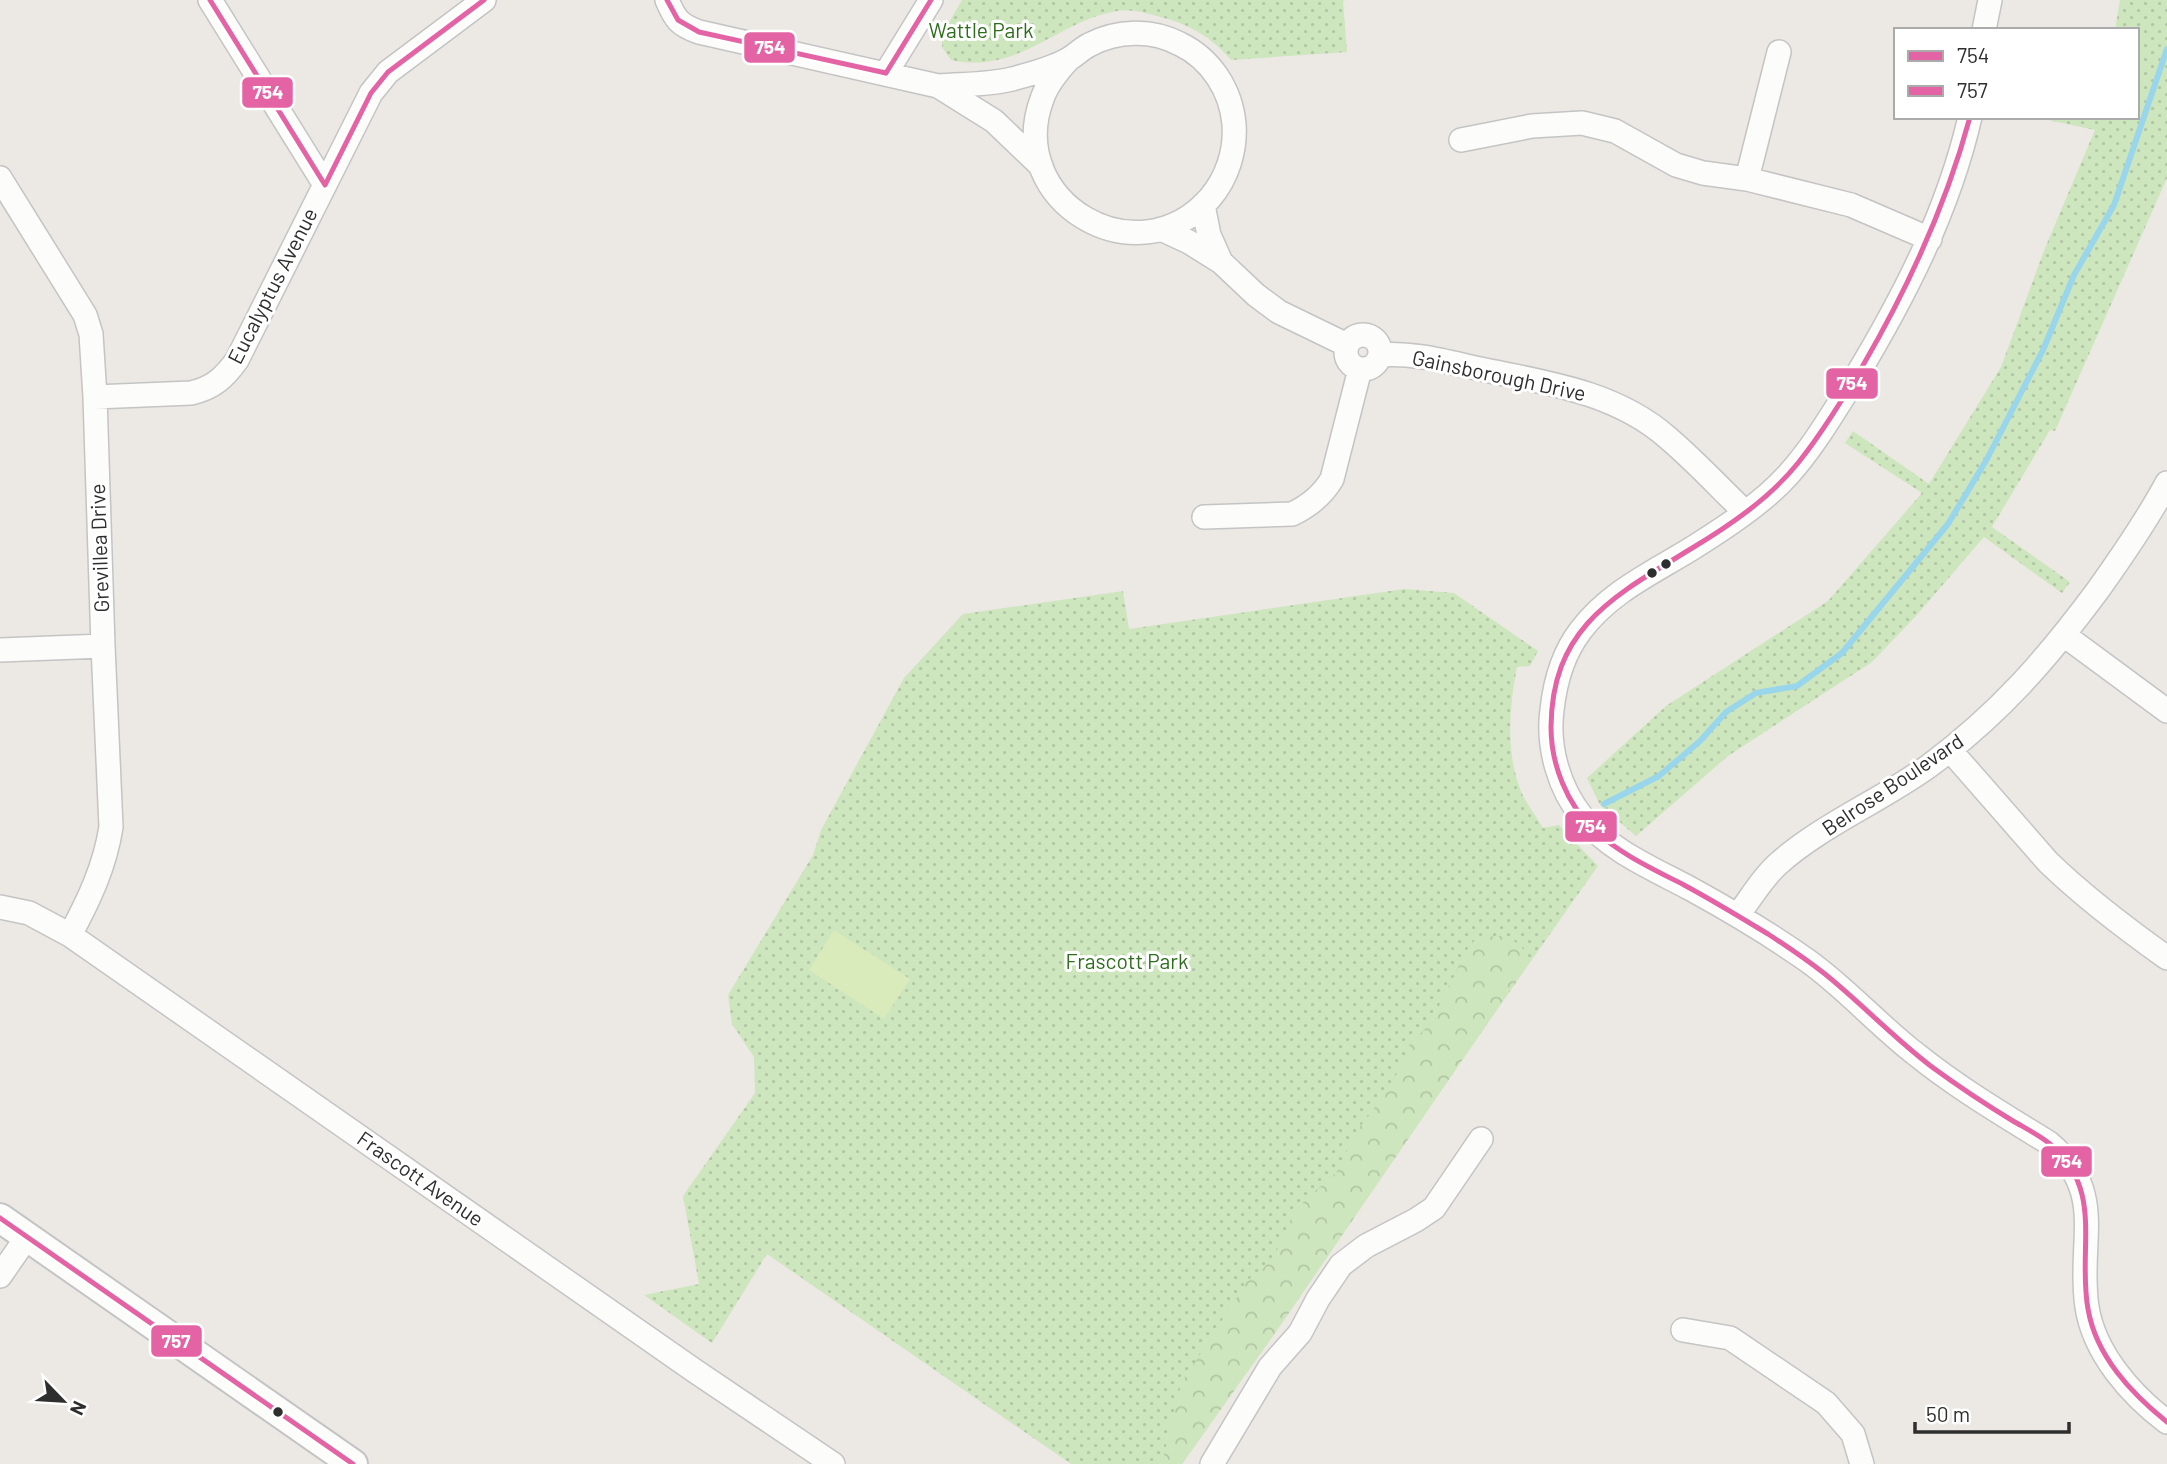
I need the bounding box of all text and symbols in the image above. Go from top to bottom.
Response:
park label: Wattle Park [929,17,1033,42]
legend [1894,28,2139,119]
line badge: 754 [743,31,796,64]
text: 754 [754,35,786,58]
text: 754 [1957,42,1989,67]
line badge: 754 [241,76,294,109]
text: 757 [1957,77,1988,102]
text: 754 [252,80,284,103]
street label: Eucalyptus Avenue [222,203,322,367]
street label: Gainsborough Drive [1410,344,1588,405]
line badge: 754 [1825,367,1879,400]
text: 754 [1836,371,1868,394]
street label: Grevillea Drive [84,483,113,613]
unlabelled marker [1659,557,1673,571]
unlabelled marker [1645,566,1659,580]
street label: Belrose Boulevard [1817,727,1967,840]
line badge: 754 [1564,810,1618,843]
text: 754 [1575,814,1607,837]
park label: Frascott Park [1065,948,1189,973]
street label: Frascott Avenue [353,1125,489,1231]
line badge: 754 [2040,1145,2093,1178]
text: 754 [2051,1149,2083,1172]
line badge: 757 [150,1324,203,1358]
text: 757 [161,1329,191,1352]
north arrow [28,1366,98,1436]
scale bar [1915,1390,2069,1434]
text: N [66,1398,92,1419]
text: 50 m [1926,1401,1970,1426]
unlabelled marker [271,1405,285,1419]

